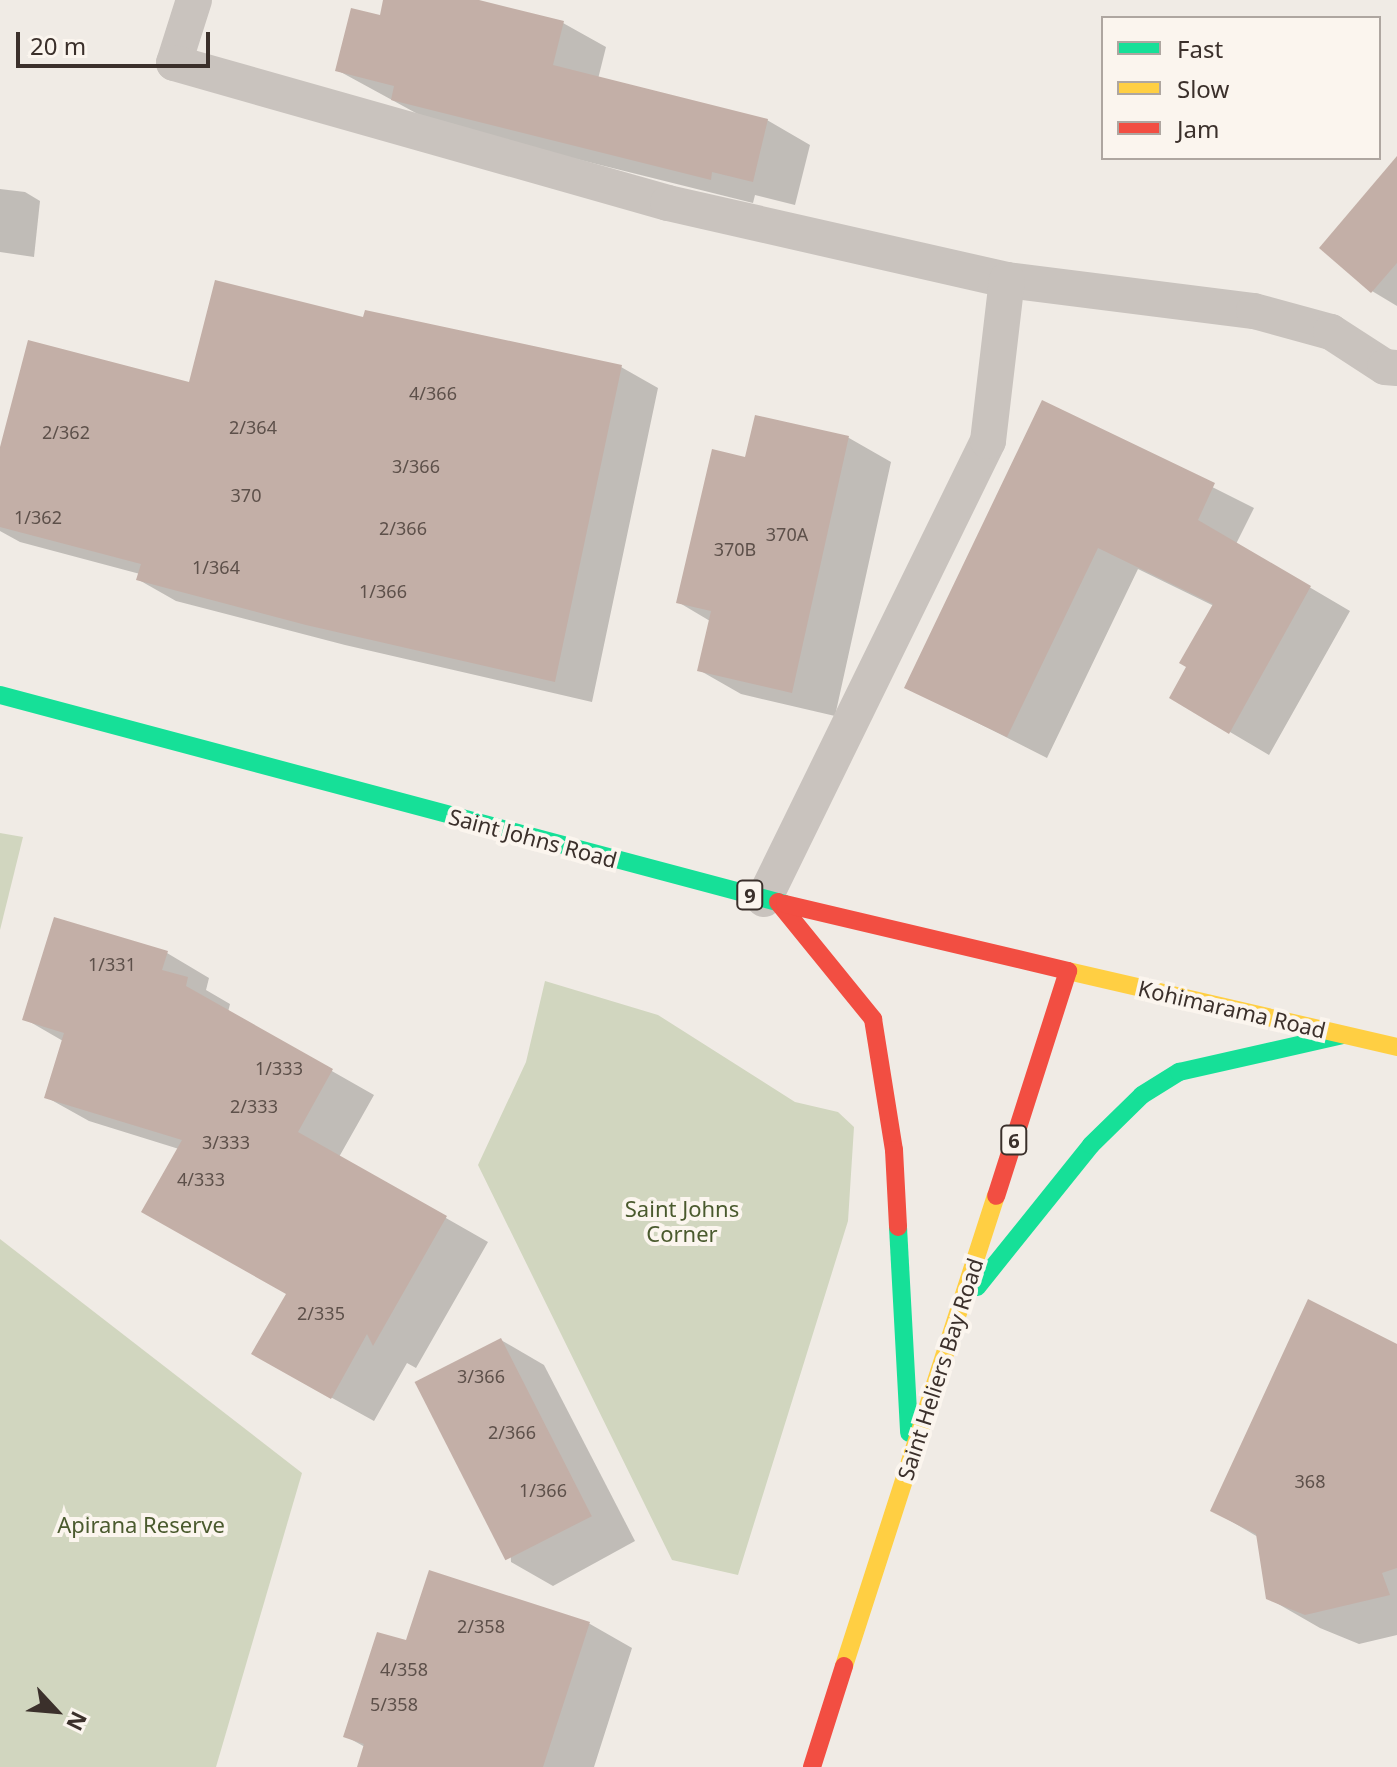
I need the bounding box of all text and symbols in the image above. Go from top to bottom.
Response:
scale bar [20,16,214,66]
legend [1101,16,1381,160]
text: 20 m [30,29,86,62]
text: Fast [1177,32,1223,65]
text: Slow [1177,72,1229,105]
text: Jam [1177,112,1219,145]
house number: 4/366 [409,382,457,404]
house number: 2/364 [229,416,277,438]
house number: 2/362 [42,421,90,443]
house number: 3/366 [392,455,440,477]
house number: 370 [231,484,261,506]
house number: 1/362 [14,506,62,528]
house number: 2/366 [379,517,427,539]
house number: 370A [766,523,808,545]
house number: 370B [714,538,756,560]
house number: 1/364 [192,556,240,578]
house number: 1/366 [359,580,407,602]
street label: Saint Johns Road [446,803,620,873]
road number: 9 [736,879,764,911]
house number: 1/331 [88,953,136,975]
street label: Kohimarama Road [1136,975,1328,1043]
house number: 1/333 [255,1057,303,1079]
house number: 2/333 [230,1095,278,1117]
road number: 6 [1000,1124,1028,1156]
house number: 3/333 [202,1131,250,1153]
house number: 4/333 [177,1168,225,1190]
park label: Saint Johns Corner [625,1195,739,1246]
street label: Saint Heliers Bay Road [892,1255,988,1483]
house number: 2/335 [297,1302,345,1324]
house number: 3/366 [457,1365,505,1387]
house number: 2/366 [488,1421,536,1443]
house number: 368 [1295,1470,1325,1492]
house number: 1/366 [519,1479,567,1501]
park label: Apirana Reserve [57,1512,225,1538]
house number: 2/358 [457,1615,505,1637]
house number: 4/358 [380,1658,428,1680]
north arrow [16,1671,96,1751]
house number: 5/358 [370,1693,418,1715]
text: N [60,1707,95,1736]

